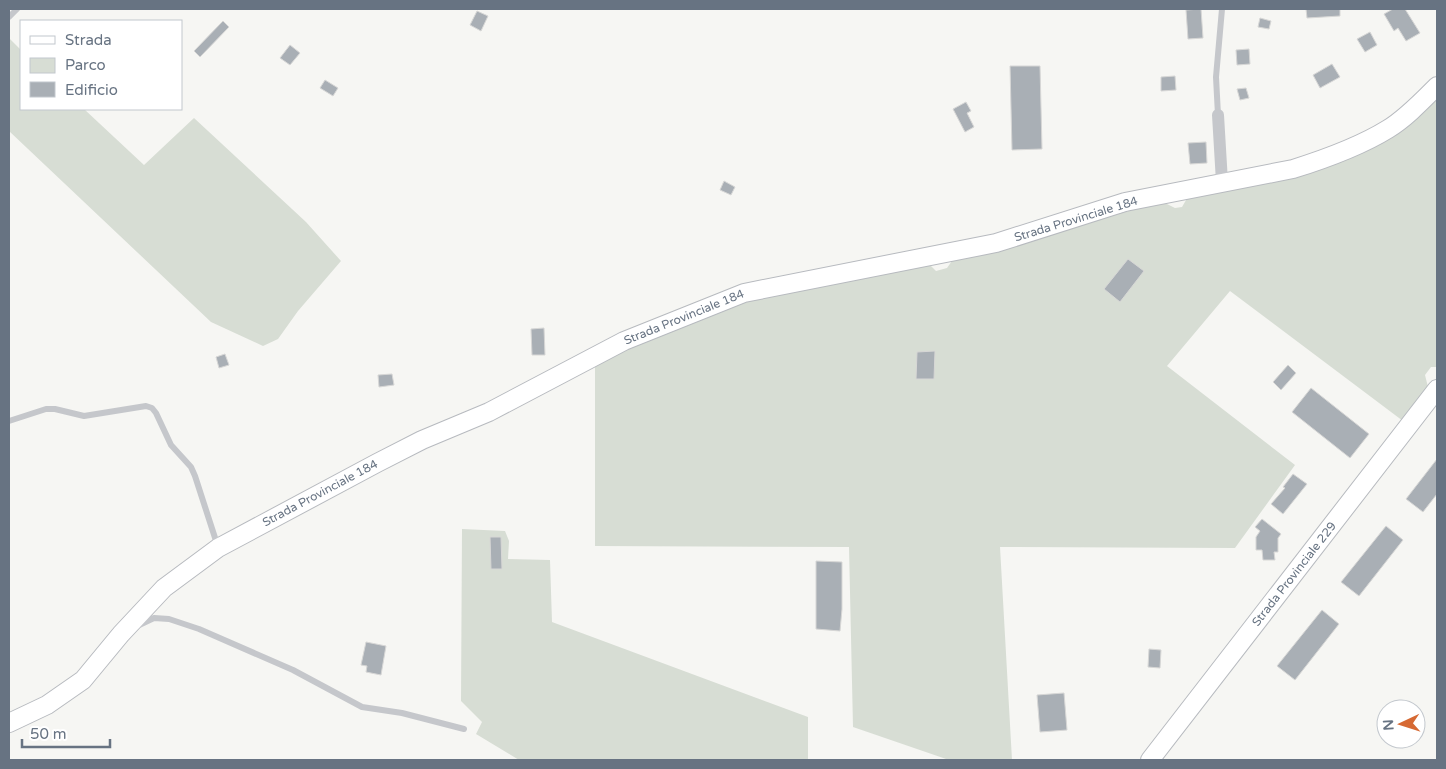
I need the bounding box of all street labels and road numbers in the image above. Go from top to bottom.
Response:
street label: Strada Provinciale 184 [1013,193,1140,244]
street label: Strada Provinciale 184 [622,286,747,348]
street label: Strada Provinciale 184 [260,456,380,529]
street label: Strada Provinciale 229 [1249,519,1339,629]

